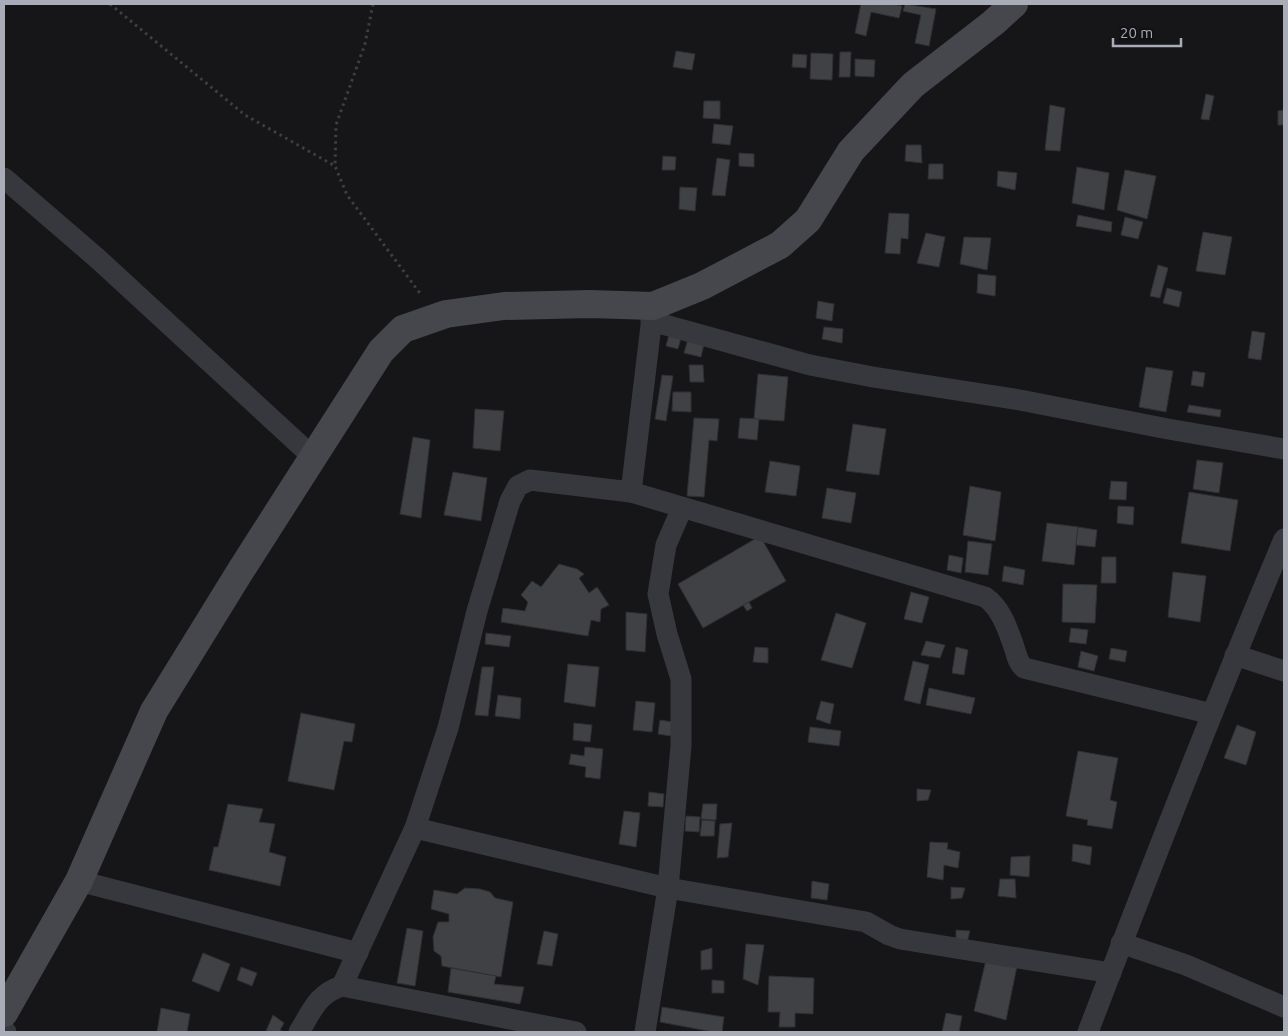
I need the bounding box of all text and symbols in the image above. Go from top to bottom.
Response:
scale bar [1113,15,1180,47]
text: 20 m [1120,24,1153,41]

